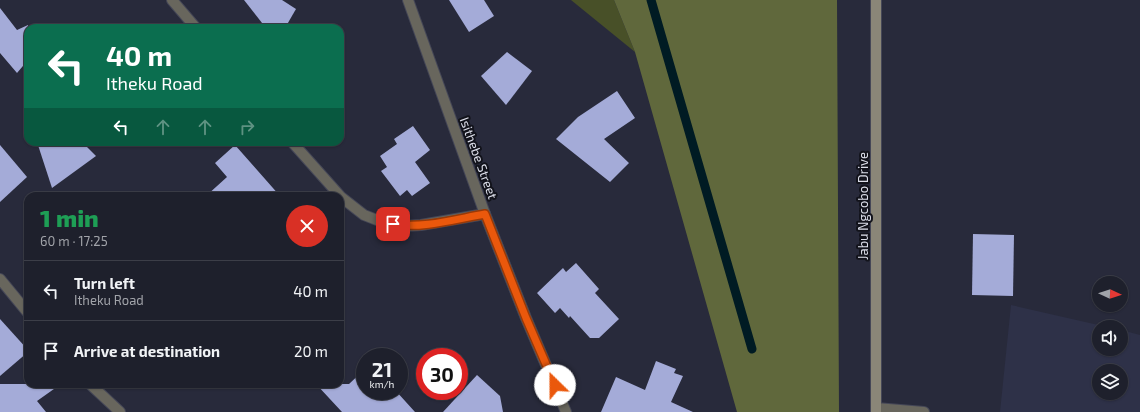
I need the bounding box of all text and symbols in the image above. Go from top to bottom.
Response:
text: 40 m [106,38,172,72]
icon: left [40,40,92,92]
text: Itheku Road [106,72,203,94]
street label: Isithebe Street [457,115,501,201]
icon: left [110,116,132,138]
icon: ahead [152,116,174,138]
icon: ahead [194,116,216,138]
icon: right [236,116,258,138]
street label: Jabu Ngcobo Drive [855,152,871,260]
text: 1 min [40,203,99,232]
button: close [286,205,328,247]
pin [376,207,410,241]
icon: arrive [382,213,404,235]
text: 60 m · 17:25 [40,233,108,249]
text: Turn left [74,274,135,292]
north arrow [1092,276,1128,312]
map controls [1092,276,1128,400]
icon: left [40,280,62,302]
text: 40 m [293,282,328,300]
text: Itheku Road [74,292,144,308]
button: sound [1092,320,1128,356]
icon: arrive [40,340,62,362]
text: Arrive at destination [74,342,220,360]
text: 20 m [294,342,328,360]
speed limit sign: 30 [416,348,468,400]
text: 21 [372,357,392,381]
position arrow [534,364,576,406]
button: layers [1092,364,1128,400]
text: km/h [370,378,394,390]

